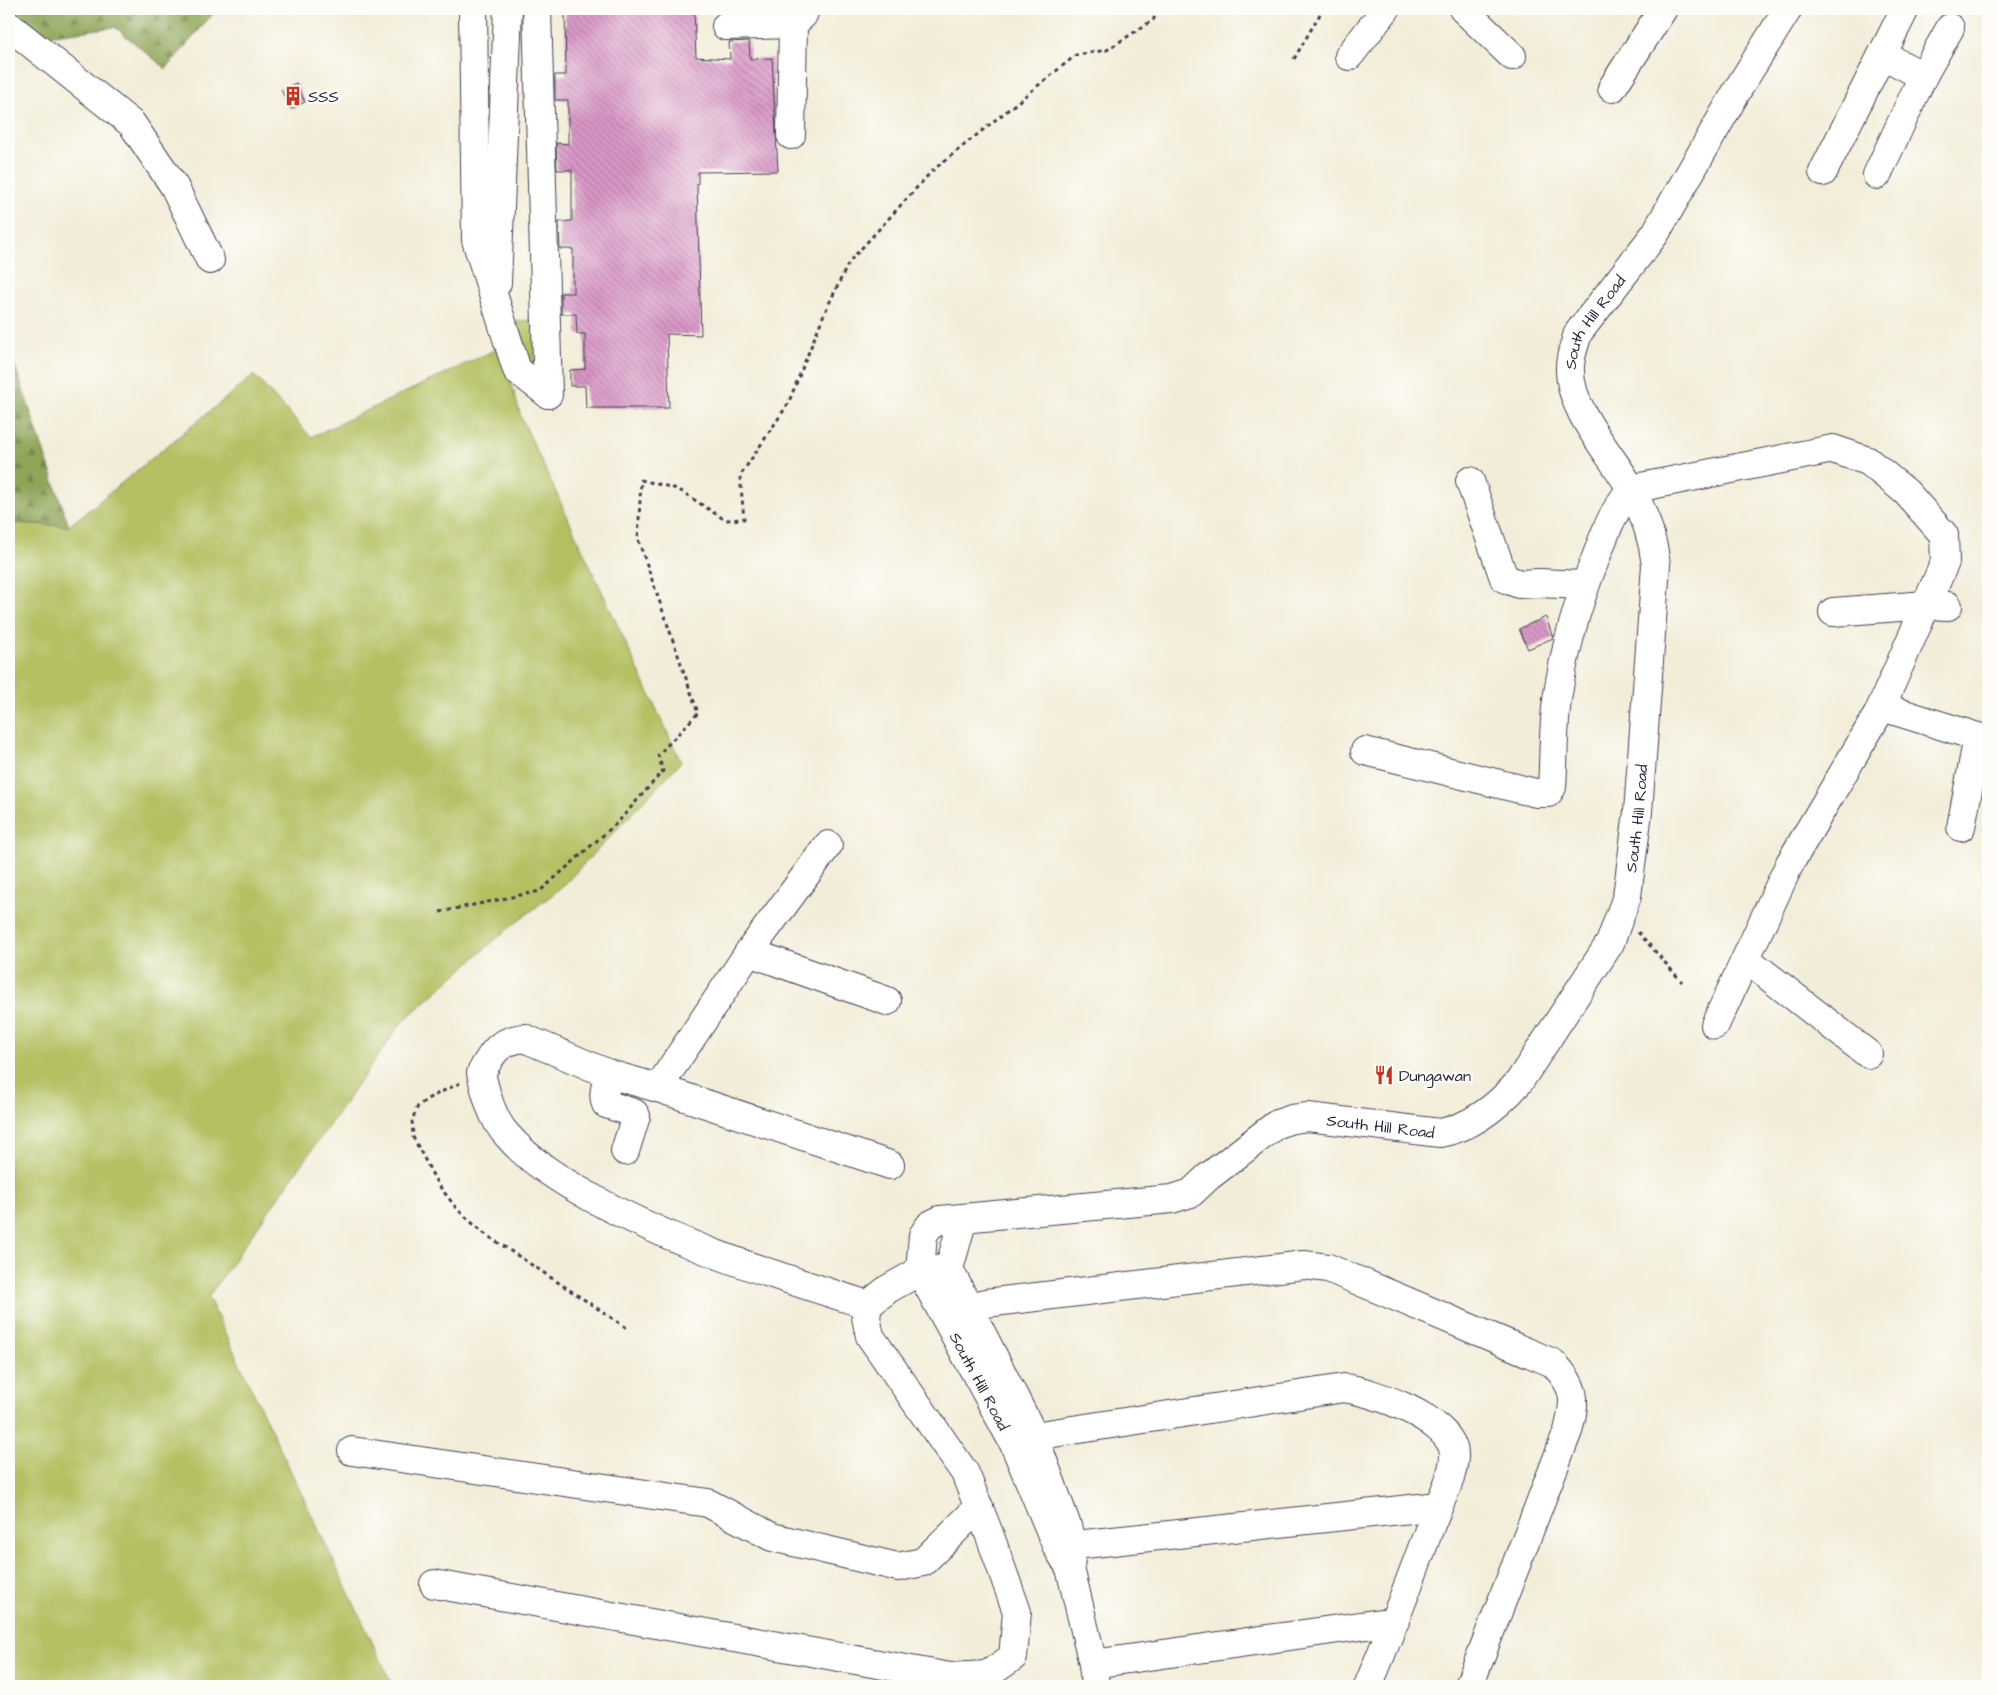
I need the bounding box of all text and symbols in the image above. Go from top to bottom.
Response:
building icon: SSS [282,85,304,107]
place label: SSS [308,86,339,108]
street label: South Hill Road [1560,271,1631,370]
street label: South Hill Road [1620,764,1653,874]
restaurant icon: Dungawan [1373,1064,1395,1086]
place label: Dungawan [1399,1065,1471,1088]
street label: South Hill Road [1325,1109,1436,1144]
street label: South Hill Road [944,1328,1014,1435]

